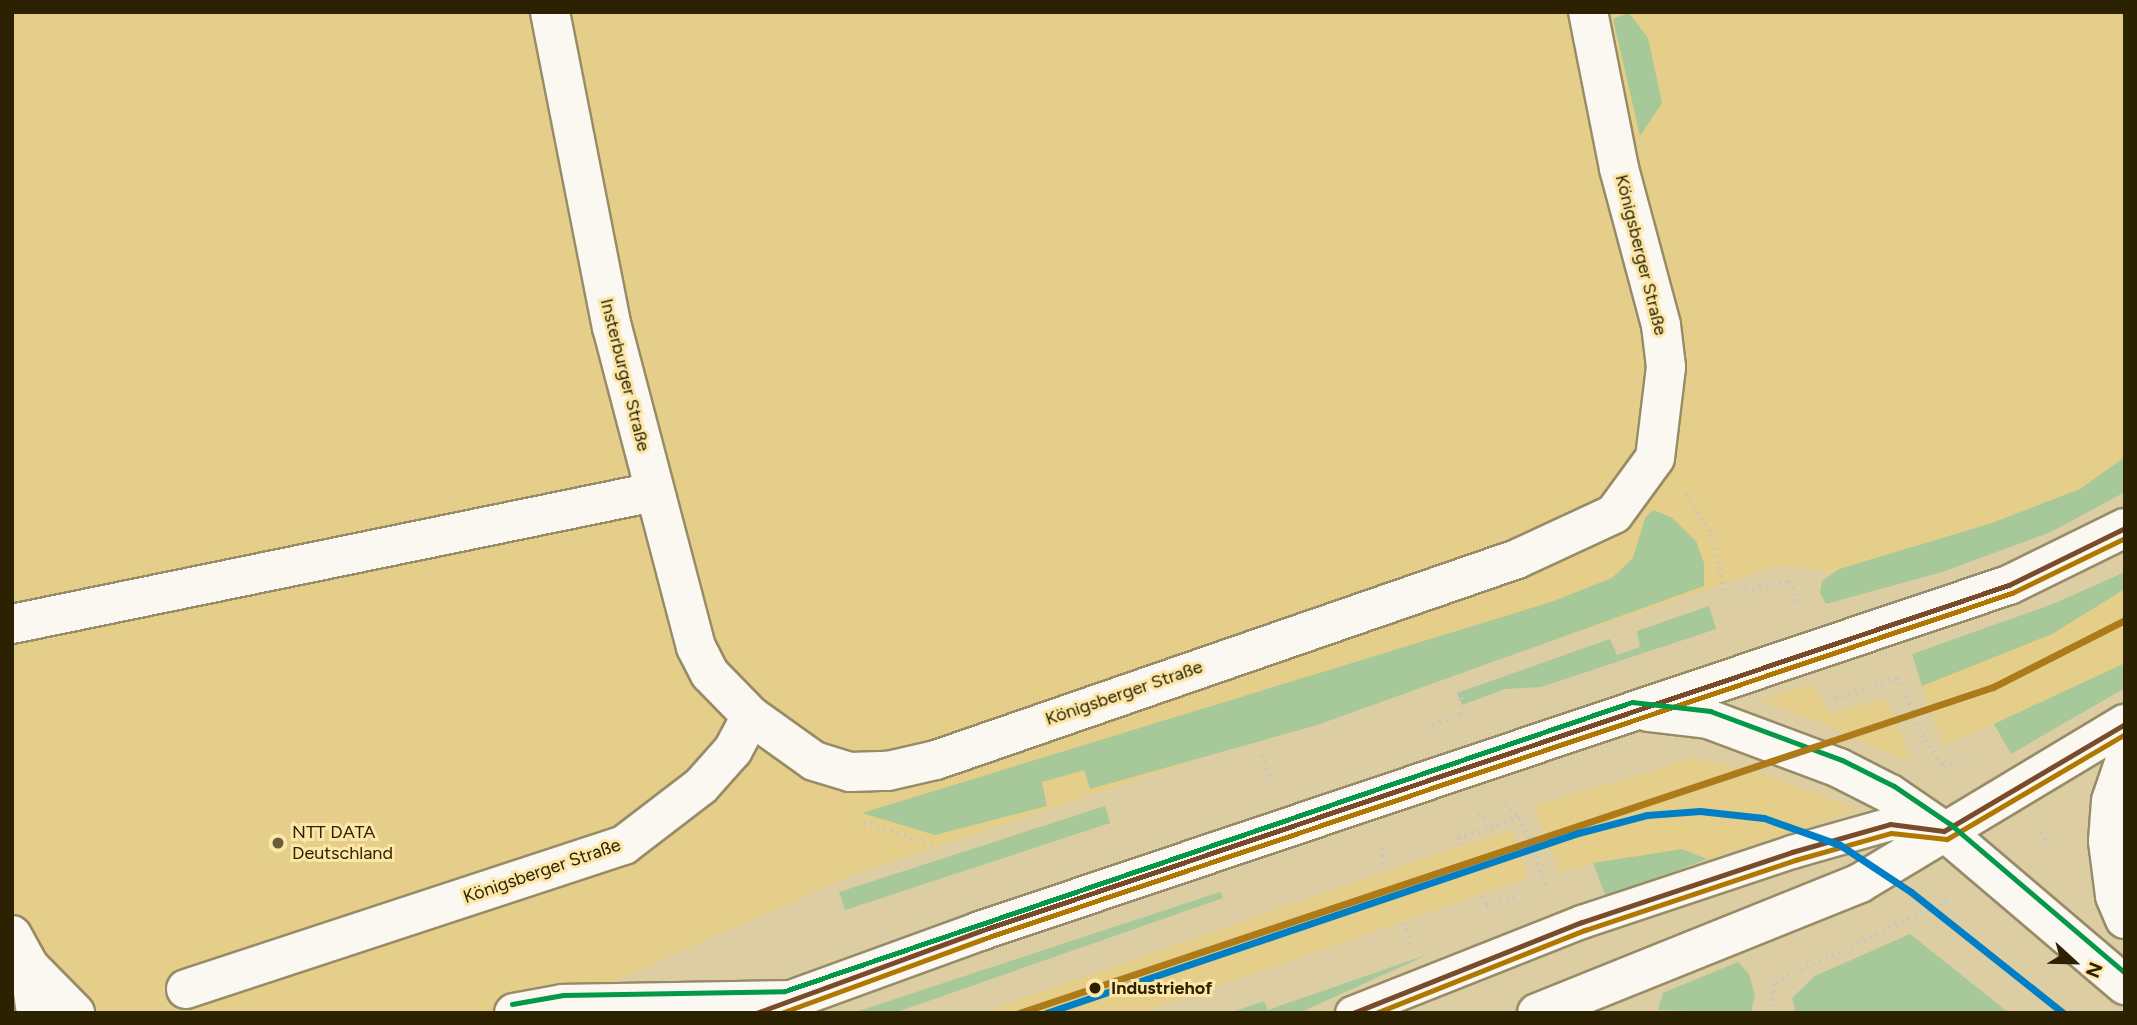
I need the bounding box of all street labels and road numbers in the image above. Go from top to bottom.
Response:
street label: Königsberger Straße [1611,172,1671,338]
street label: Insterburger Straße [596,296,654,454]
street label: Königsberger Straße [1043,656,1205,730]
street label: Königsberger Straße [461,834,623,908]

